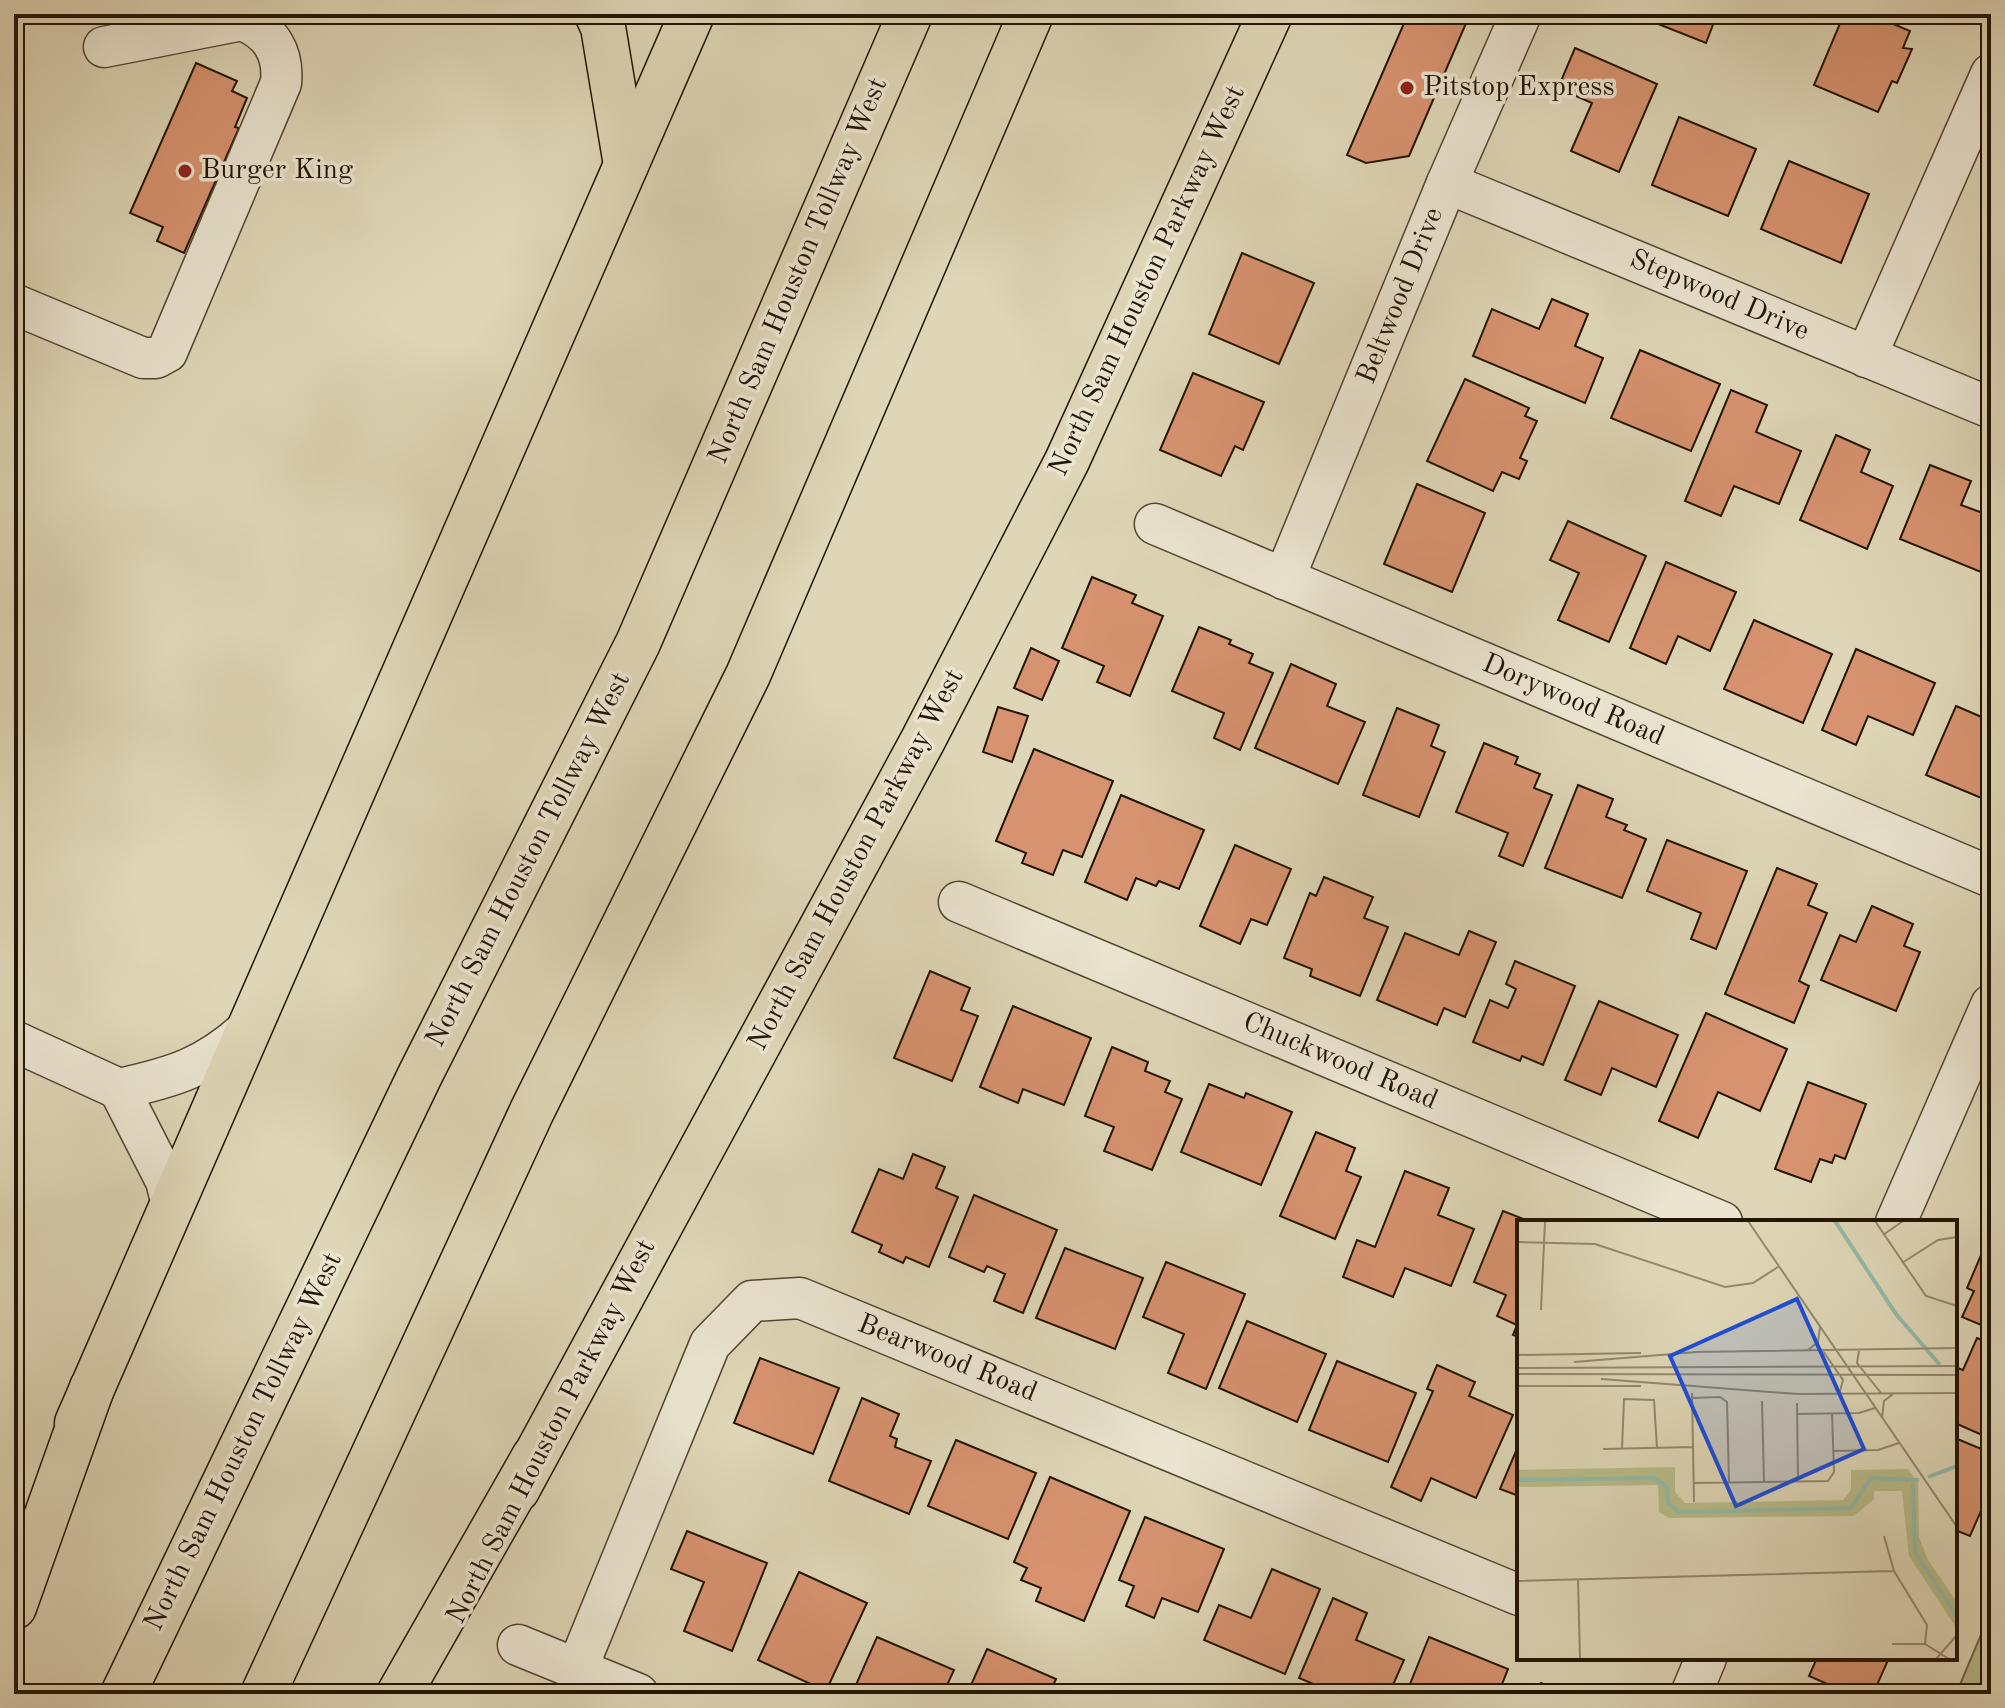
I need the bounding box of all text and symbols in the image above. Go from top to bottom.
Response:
street label: North Sam Houston Tollway West [705,74,893,468]
place label: Pitstop Express [1423,74,1615,102]
marker: Pitstop Express [1398,79,1416,97]
street label: North Sam Houston Parkway West [1045,81,1251,481]
place label: Burger King [201,157,353,185]
marker: Burger King [176,162,194,180]
street label: Beltwood Drive [1353,204,1449,388]
street label: Stepwood Drive [1625,246,1813,346]
street label: Dorywood Road [1478,650,1668,752]
street label: North Sam Houston Parkway West [744,665,970,1055]
street label: North Sam Houston Tollway West [422,668,636,1052]
street label: Chuckwood Road [1238,1008,1442,1116]
inset map [1517,1220,1957,1660]
street label: North Sam Houston Parkway West [443,1235,661,1629]
street label: North Sam Houston Tollway West [140,1249,348,1635]
street label: Bearwood Road [853,1310,1041,1408]

